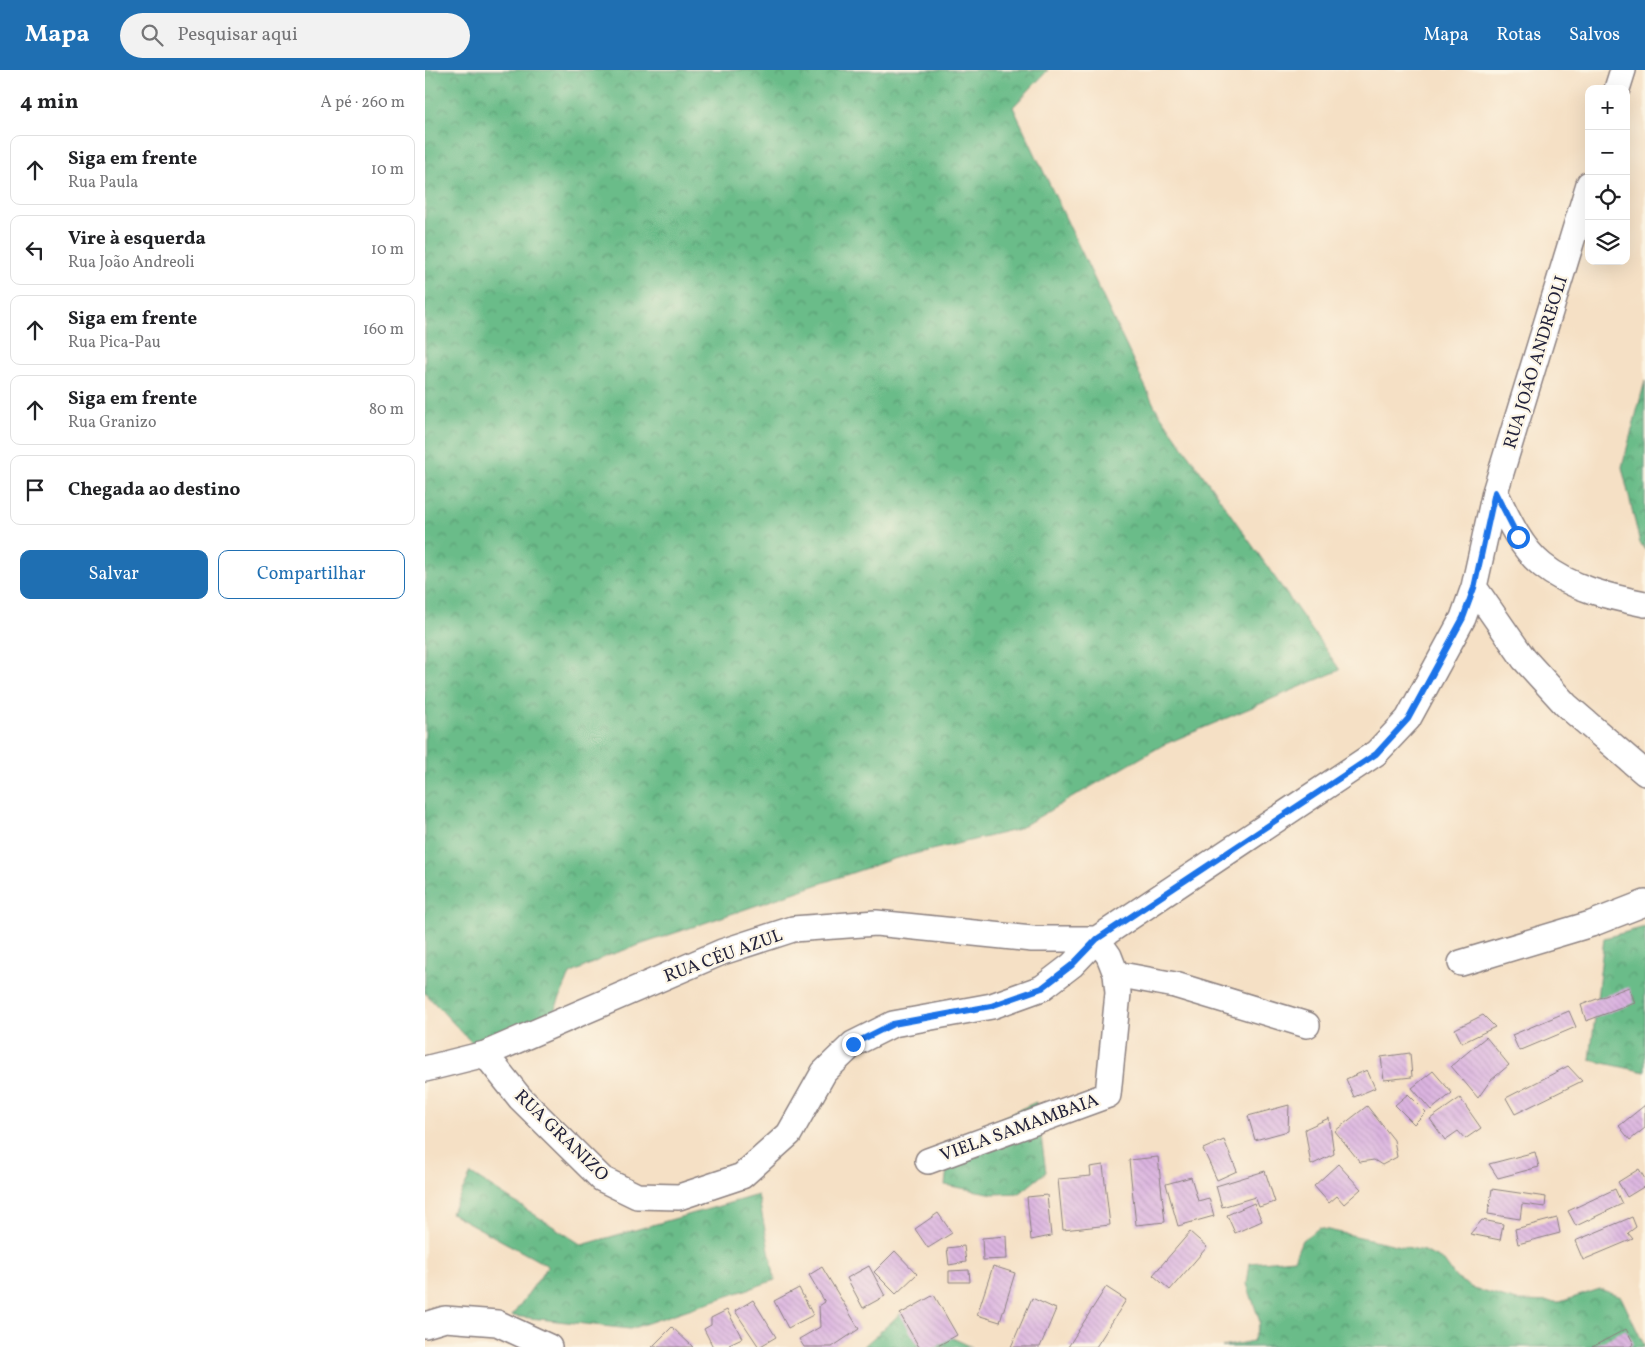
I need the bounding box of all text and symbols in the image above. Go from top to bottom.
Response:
search box [120,13,470,58]
text: Mapa [25,18,90,52]
icon: search [138,21,166,49]
text: Pesquisar aqui [178,22,298,48]
text: Mapa [1424,23,1469,48]
text: Rotas [1497,23,1541,48]
text: Salvos [1569,23,1620,48]
map controls [1585,85,1630,265]
button: + [1585,85,1630,130]
text: 4 min [20,88,79,117]
text: A pé · 260 m [321,92,405,114]
button: − [1585,130,1630,175]
text: Siga em frente [68,146,197,172]
icon: ahead [21,156,49,184]
text: 10 m [371,159,404,181]
text: Rua Paula [68,172,138,194]
button: locate [1585,175,1630,220]
button: layers [1585,220,1630,265]
text: Vire à esquerda [68,226,206,252]
icon: left [21,236,49,264]
text: 10 m [371,239,404,261]
text: Rua João Andreoli [68,252,195,274]
street label: RUA JOÃO ANDREOLI [1498,273,1575,452]
text: Siga em frente [68,306,197,332]
icon: ahead [21,316,49,344]
text: 160 m [363,319,404,341]
text: Rua Pica-Pau [68,332,161,354]
text: Siga em frente [68,386,197,412]
icon: ahead [21,396,49,424]
text: 80 m [369,399,404,421]
text: Rua Granizo [68,412,156,434]
icon: arrive [21,476,49,504]
text: Chegada ao destino [68,477,240,503]
route start [1507,526,1530,549]
button: Salvar [20,550,208,599]
button: Compartilhar [218,550,405,599]
street label: RUA CÉU AZUL [661,923,786,989]
route end [842,1033,865,1056]
street label: RUA GRANIZO [508,1085,614,1188]
street label: VIELA SAMAMBAIA [937,1088,1103,1169]

